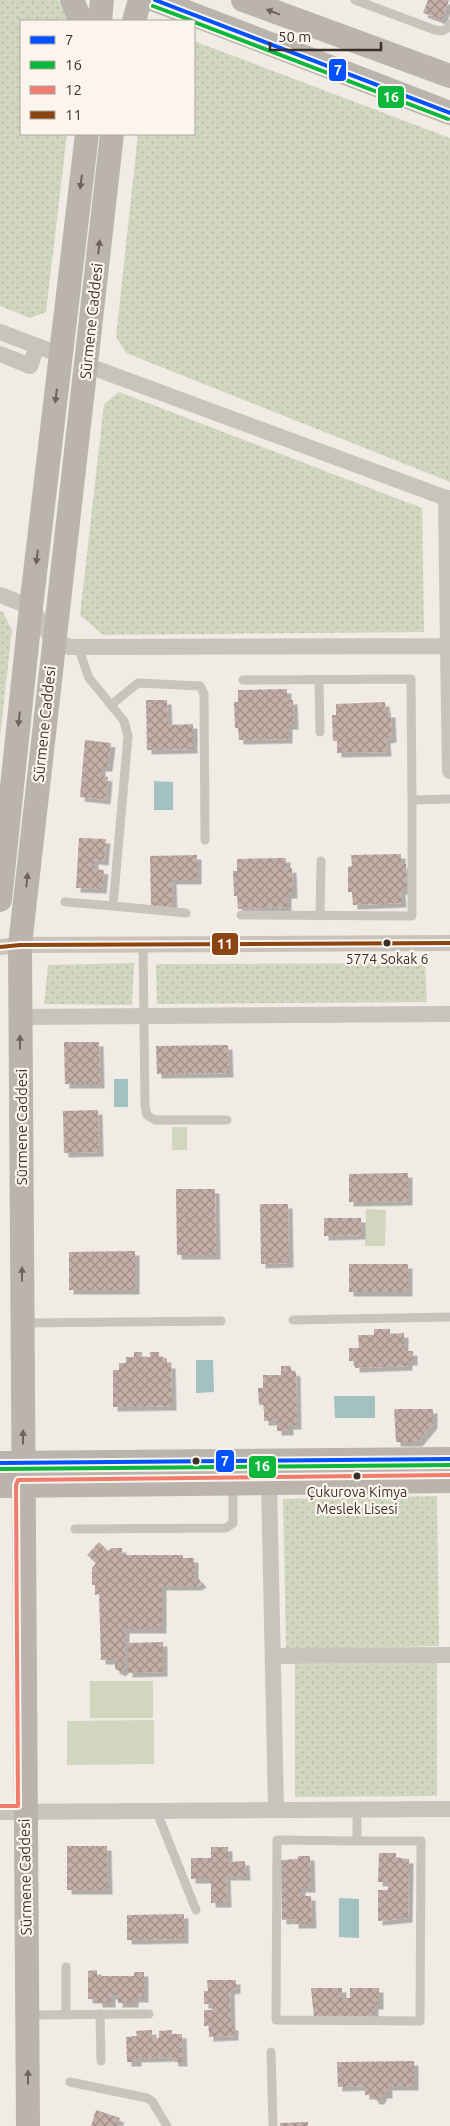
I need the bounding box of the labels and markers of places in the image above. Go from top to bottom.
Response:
marker: 5774 Sokak 6 [382,938,392,948]
place label: 5774 Sokak 6 [346,951,428,967]
unlabelled marker [191,1456,201,1466]
marker: Çukurova Kimya Meslek Lisesi [352,1471,362,1481]
place label: Çukurova Kimya Meslek Lisesi [307,1484,407,1517]

